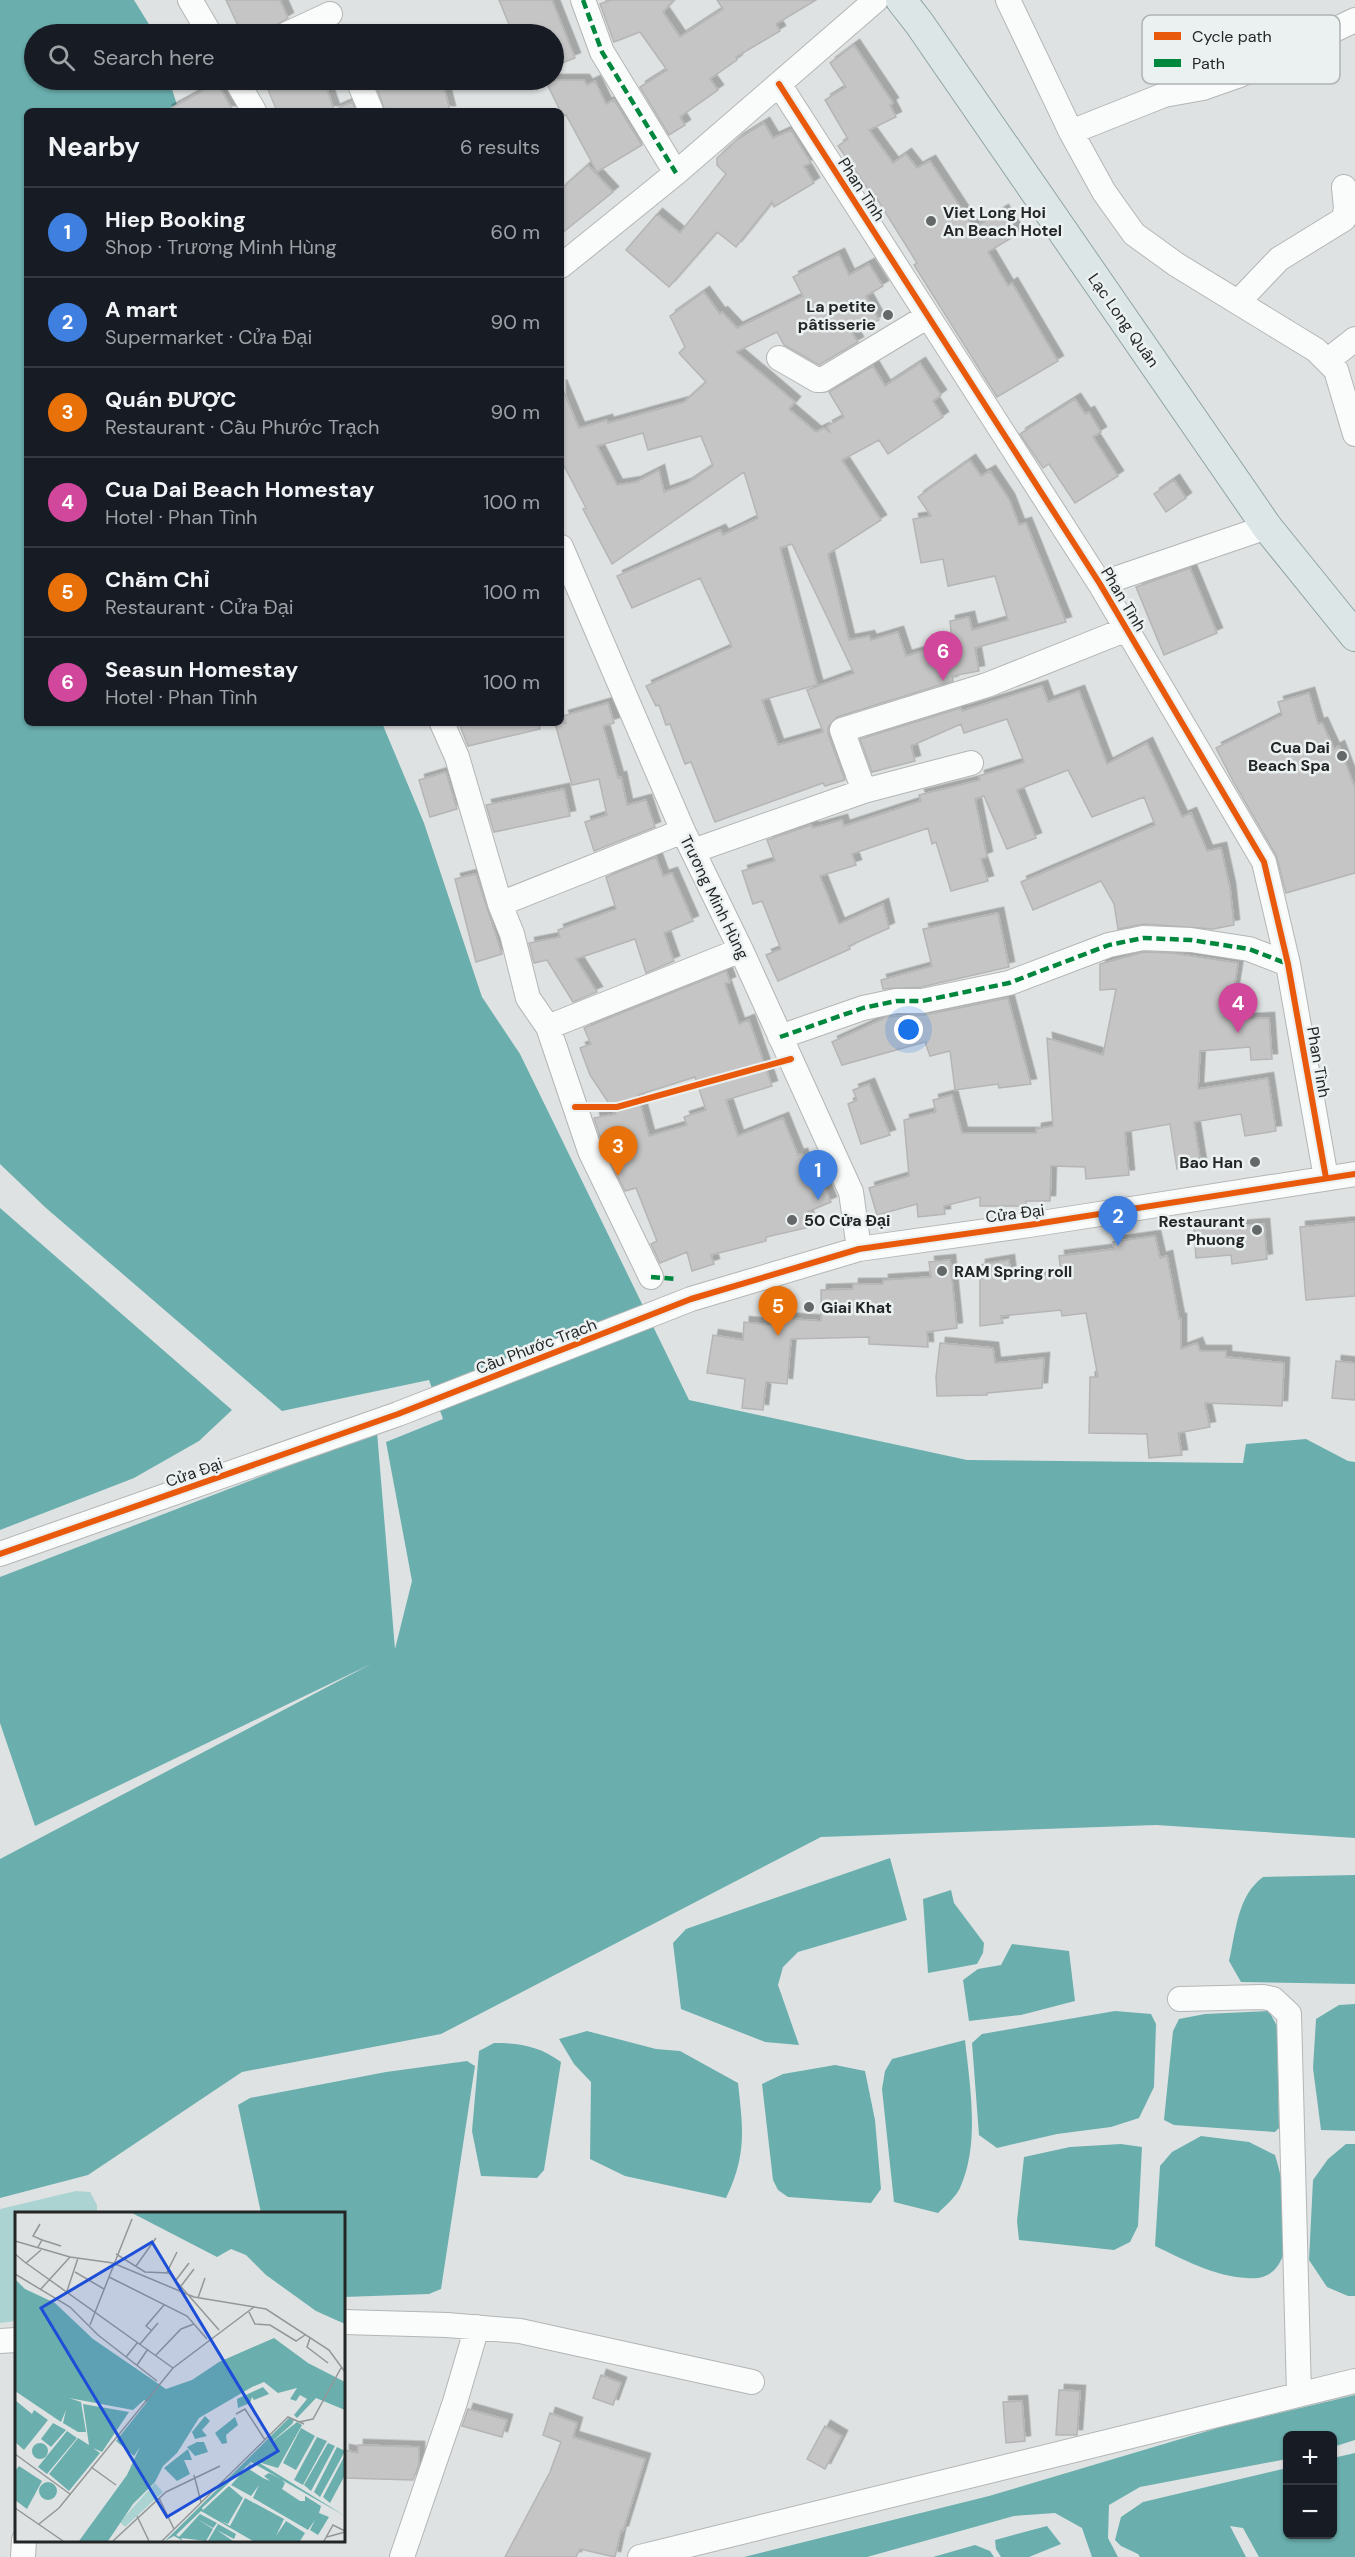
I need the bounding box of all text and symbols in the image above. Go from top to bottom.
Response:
legend [1142,15,1340,84]
search box [24,24,564,90]
text: Cycle path [1192,26,1272,47]
icon: search [45,41,78,74]
text: Search here [93,43,214,72]
text: Path [1192,53,1225,74]
text: Nearby [48,130,140,164]
text: 6 results [460,134,540,160]
street label: Phan Tình [833,154,890,225]
place label: Viet Long Hoi An Beach Hotel [943,202,1062,241]
text: Hiep Booking [105,205,246,234]
marker: Viet Long Hoi An Beach Hotel [924,214,938,228]
text: 1 [64,219,71,245]
text: 60 m [491,219,540,245]
text: Shop · Trương Minh Hùng [105,234,337,260]
street label: Lạc Long Quân [1083,269,1164,371]
text: A mart [105,295,178,324]
place label: La petite pâtisserie [798,296,876,335]
marker: La petite pâtisserie [881,308,895,322]
text: 2 [62,309,73,335]
text: 90 m [491,309,540,335]
text: Supermarket · Cửa Đại [105,324,312,350]
text: Quán ĐƯỢC [105,385,237,414]
text: 3 [61,399,74,425]
text: 90 m [491,399,540,425]
text: Restaurant · Cầu Phước Trạch [105,414,380,440]
text: Cua Dai Beach Homestay [105,475,375,504]
text: 4 [61,489,74,515]
text: 100 m [483,489,540,515]
text: Hotel · Phan Tình [105,504,258,530]
street label: Phan Tình [1096,563,1151,635]
text: Chăm Chỉ [105,565,210,594]
text: 5 [61,579,74,605]
text: 100 m [483,579,540,605]
text: Restaurant · Cửa Đại [105,594,294,620]
pin: 6 [924,632,962,681]
text: Seasun Homestay [105,655,298,684]
text: 6 [61,669,74,695]
text: 100 m [483,669,540,695]
text: Hotel · Phan Tình [105,684,258,710]
place label: Cua Dai Beach Spa [1248,737,1330,776]
marker: Cua Dai Beach Spa [1335,749,1349,763]
street label: Trương Minh Hùng [675,832,754,963]
pin: 4 [1218,984,1258,1033]
your location [894,1015,923,1044]
street label: Phan Tình [1302,1025,1335,1099]
pin: 3 [598,1126,638,1176]
pin: 1 [798,1150,838,1200]
place label: Bao Han [1179,1152,1243,1173]
marker: Bao Han [1248,1155,1262,1169]
pin: 2 [1098,1196,1138,1246]
street label: Cửa Đại [984,1199,1046,1228]
place label: 50 Cửa Đại [804,1210,890,1231]
place label: Restaurant Phuong [1159,1211,1245,1250]
marker: 50 Cửa Đại [785,1213,799,1227]
marker: Restaurant Phuong [1250,1223,1264,1237]
place label: RAM Spring roll [954,1261,1072,1282]
marker: RAM Spring roll [935,1264,949,1278]
pin: 5 [758,1286,798,1336]
place label: Giai Khat [821,1297,892,1318]
marker: Giai Khat [802,1300,816,1314]
street label: Cầu Phước Trạch [473,1314,600,1379]
street label: Cửa Đại [163,1453,226,1492]
inset map [15,2212,345,2542]
map controls [1283,2431,1337,2539]
button: + [1283,2431,1337,2485]
button: − [1283,2485,1337,2539]

